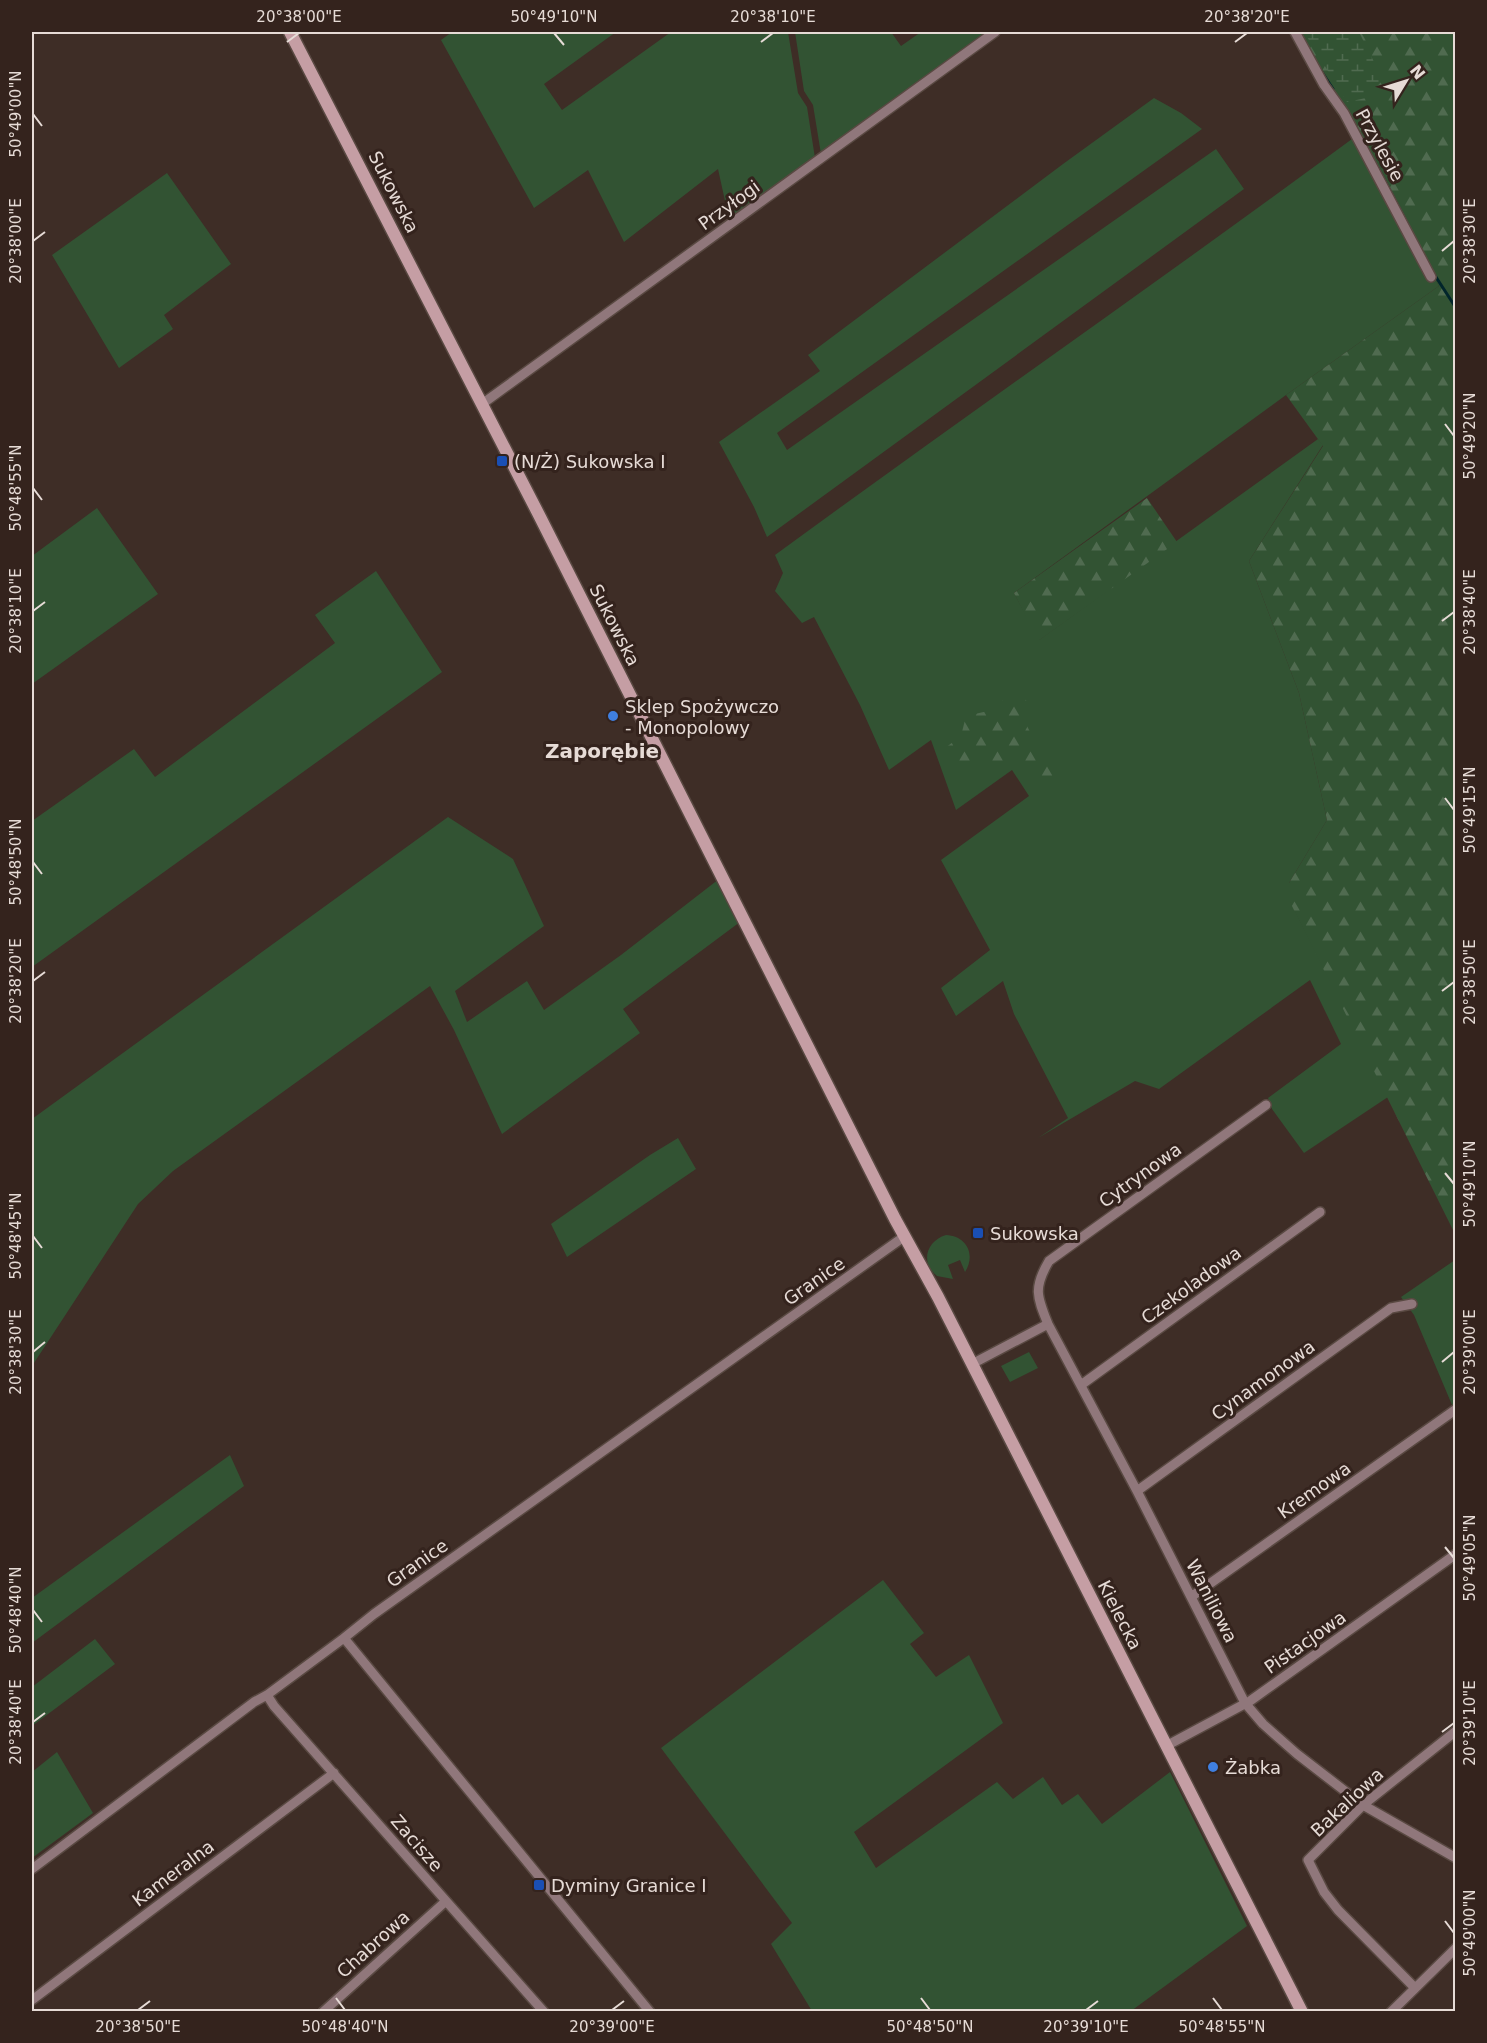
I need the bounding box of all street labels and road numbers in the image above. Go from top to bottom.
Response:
street label: Przylesie [1352,105,1408,185]
street label: Sukowska [364,148,424,236]
street label: Przyłogi [694,176,764,234]
street label: Sukowska [585,581,645,669]
street label: Cytrynowa [1095,1138,1185,1212]
street label: Czekoladowa [1137,1242,1245,1328]
street label: Granice [779,1252,849,1310]
street label: Cynamonowa [1207,1336,1319,1424]
street label: Kremowa [1273,1457,1355,1523]
street label: Granice [382,1534,452,1592]
street label: Waniliowa [1182,1556,1242,1646]
street label: Kielecka [1094,1577,1146,1653]
street label: Pistacjowa [1260,1606,1350,1678]
street label: Bakaliowa [1306,1763,1388,1841]
street label: Zacisze [387,1810,447,1876]
street label: Kameralna [128,1835,218,1911]
street label: Chabrowa [332,1906,414,1982]

